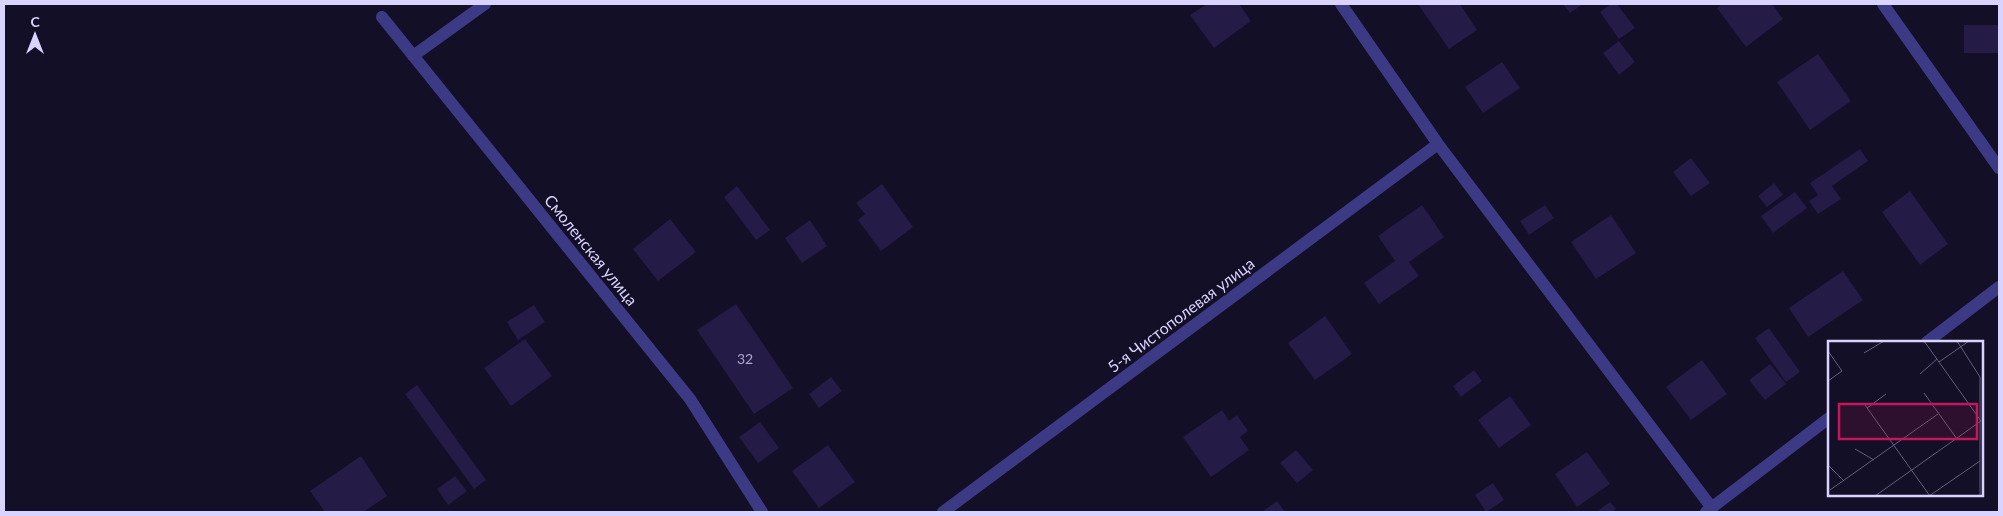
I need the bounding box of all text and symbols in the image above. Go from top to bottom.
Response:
north arrow [10,10,60,60]
text: С [30,13,40,30]
street label: Смоленская улица [541,190,642,309]
street label: 5-я Чистополевая улица [1104,253,1258,376]
inset map [1828,341,1983,496]
house number: 32 [737,350,753,367]

